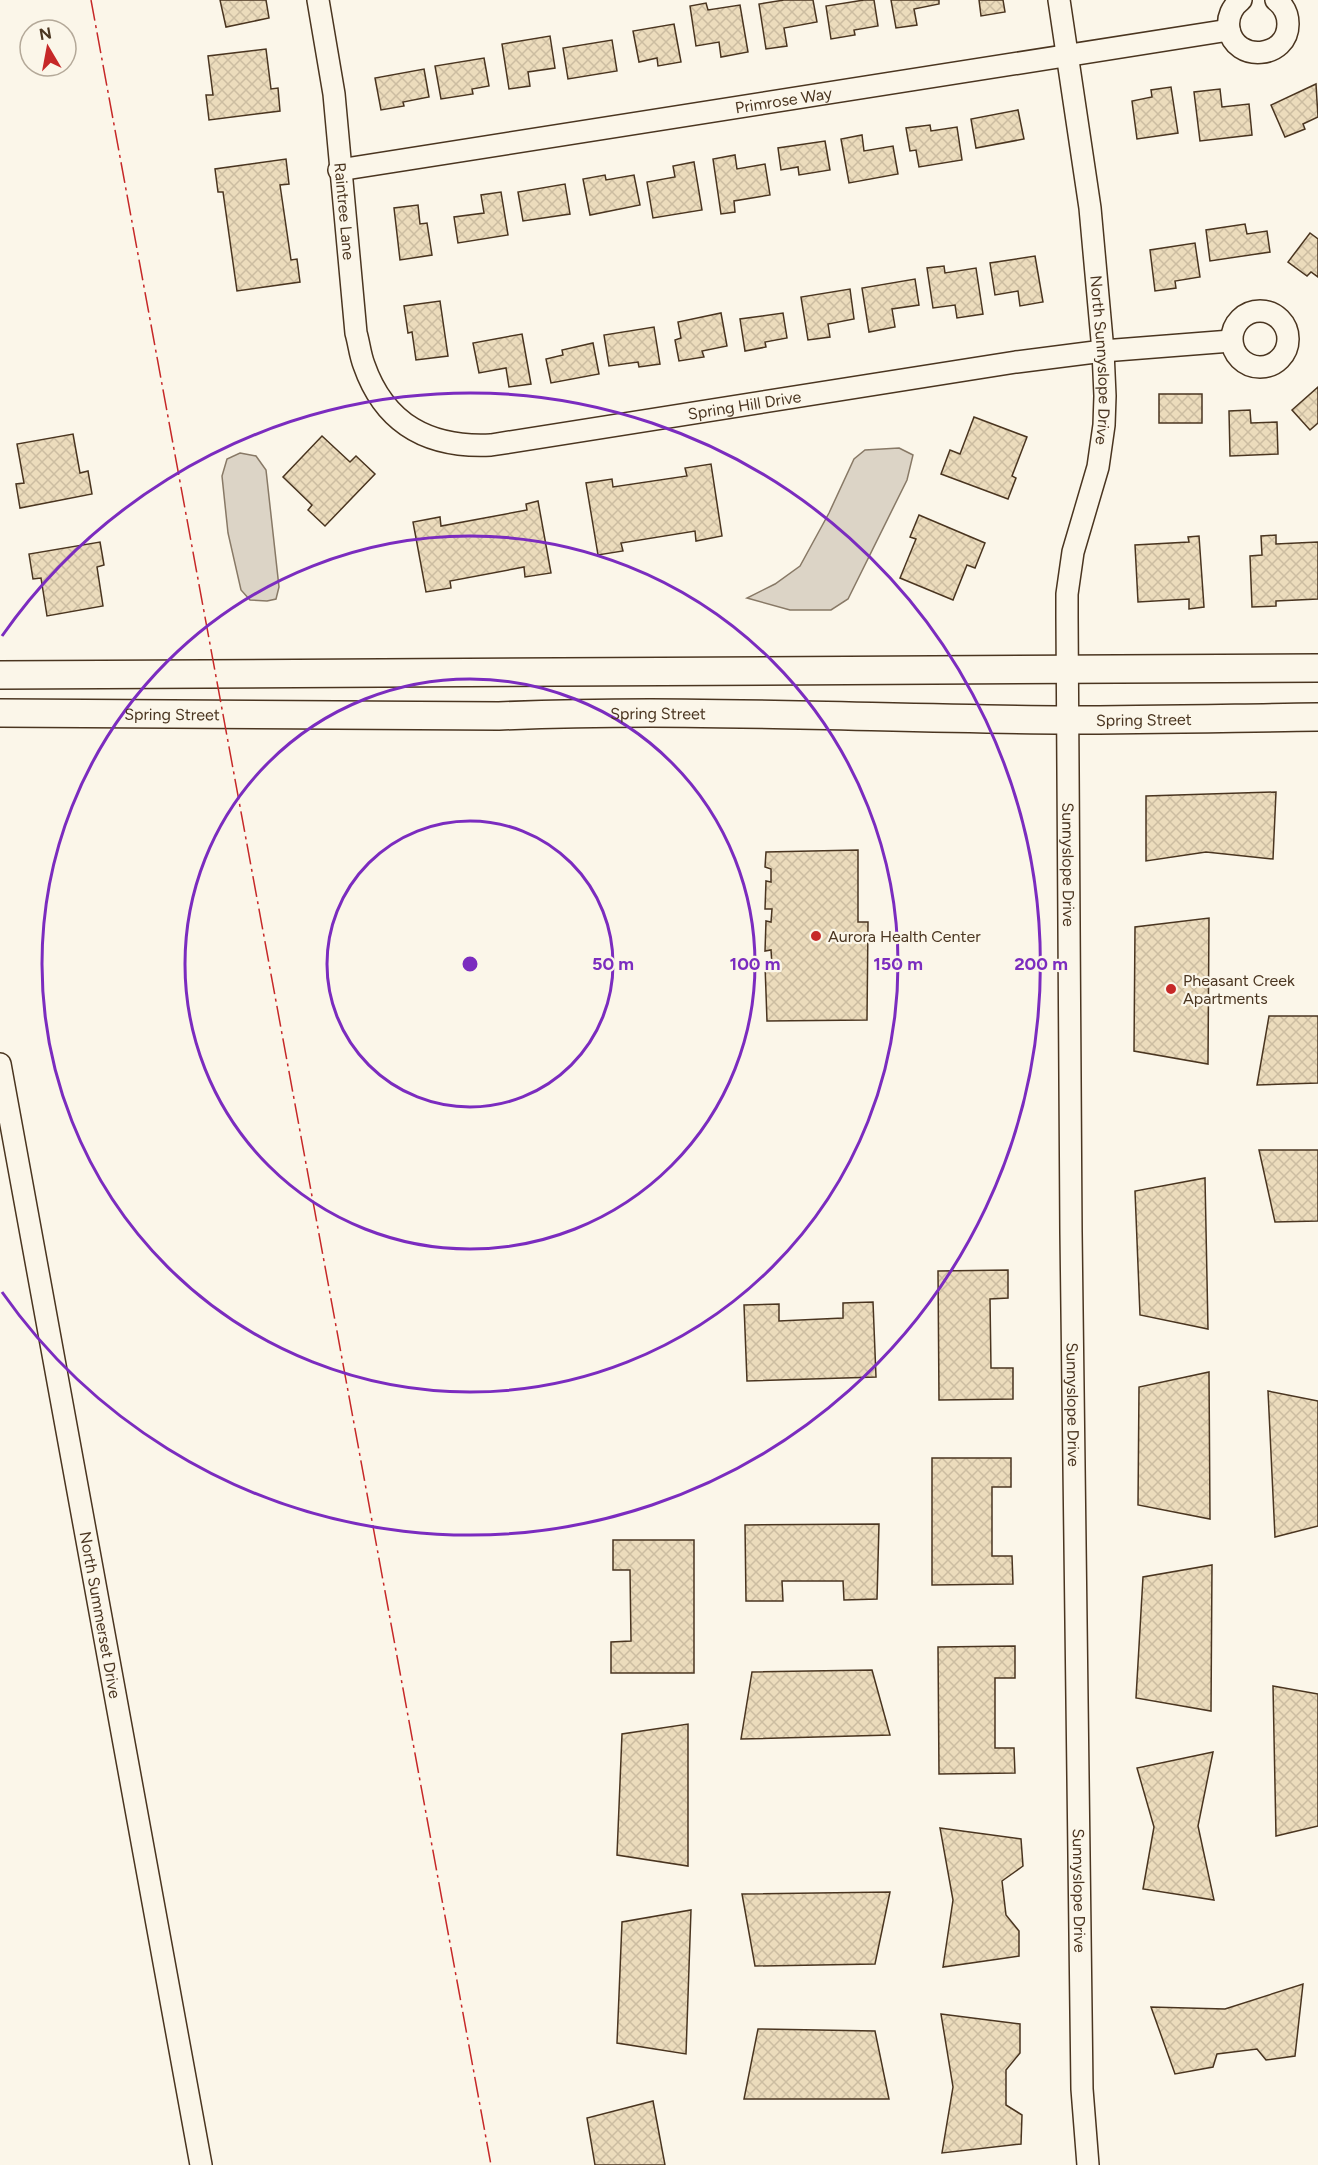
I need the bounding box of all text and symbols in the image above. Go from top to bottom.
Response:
north arrow [18,18,78,78]
text: N [38,23,53,44]
street label: Primrose Way [734,83,834,117]
street label: Raintree Lane [331,161,359,261]
street label: North Sunnyslope Drive [1087,274,1115,447]
street label: Spring Hill Drive [686,387,803,423]
street label: Spring Street [124,704,220,724]
street label: Spring Street [610,704,706,723]
street label: Spring Street [1096,709,1192,729]
street label: Sunnyslope Drive [1059,802,1079,927]
place label: Aurora Health Center [828,927,981,946]
marker: Aurora Health Center [809,929,823,943]
text: 50 m [592,953,634,975]
text: 100 m [730,953,780,975]
text: 150 m [873,953,923,975]
text: 200 m [1014,953,1068,975]
centre of rings [460,954,480,974]
place label: Pheasant Creek Apartments [1183,971,1295,1008]
marker: Pheasant Creek Apartments [1164,982,1178,996]
street label: Sunnyslope Drive [1063,1342,1084,1467]
street label: North Summerset Drive [76,1530,125,1700]
street label: Sunnyslope Drive [1069,1828,1090,1953]

